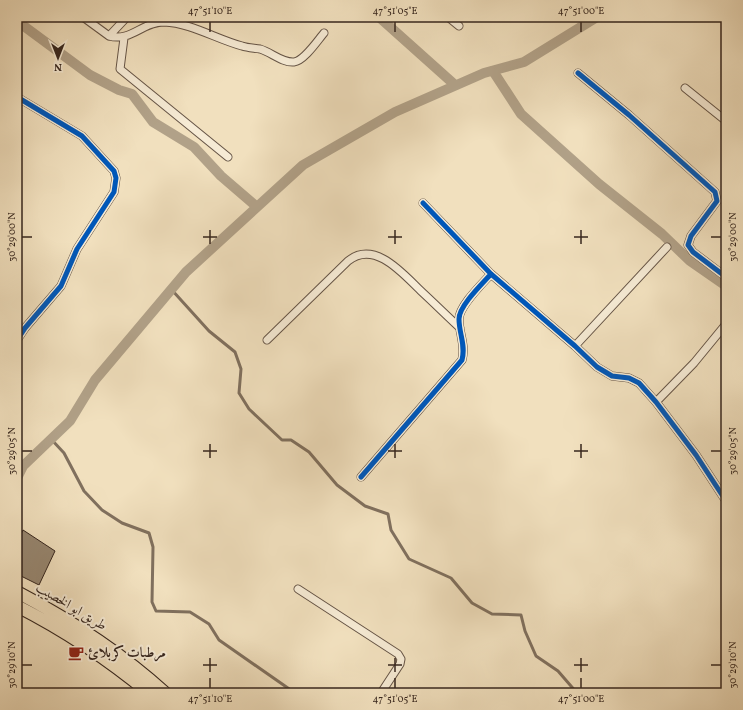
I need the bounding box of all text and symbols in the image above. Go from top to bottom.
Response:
text: 47°51'10"E [188,4,232,18]
text: 47°51'05"E [372,4,418,18]
text: 47°51'00"E [558,4,604,18]
north arrow [38,38,78,78]
text: N [54,59,62,74]
text: 30°29'00"N [5,212,19,262]
text: 30°29'00"N [726,212,740,262]
text: 30°29'05"N [5,426,19,475]
text: 30°29'05"N [726,426,740,475]
street label: طريق ابو الخصيب [32,578,110,636]
text: 30°29'10"N [5,641,19,689]
text: 30°29'10"N [726,641,740,689]
cafe icon: مرطبات كربلائ [67,644,85,662]
place label: مرطبات كربلائ [88,644,166,663]
text: 47°51'10"E [188,692,232,706]
text: 47°51'05"E [372,692,418,706]
text: 47°51'00"E [558,692,604,706]

